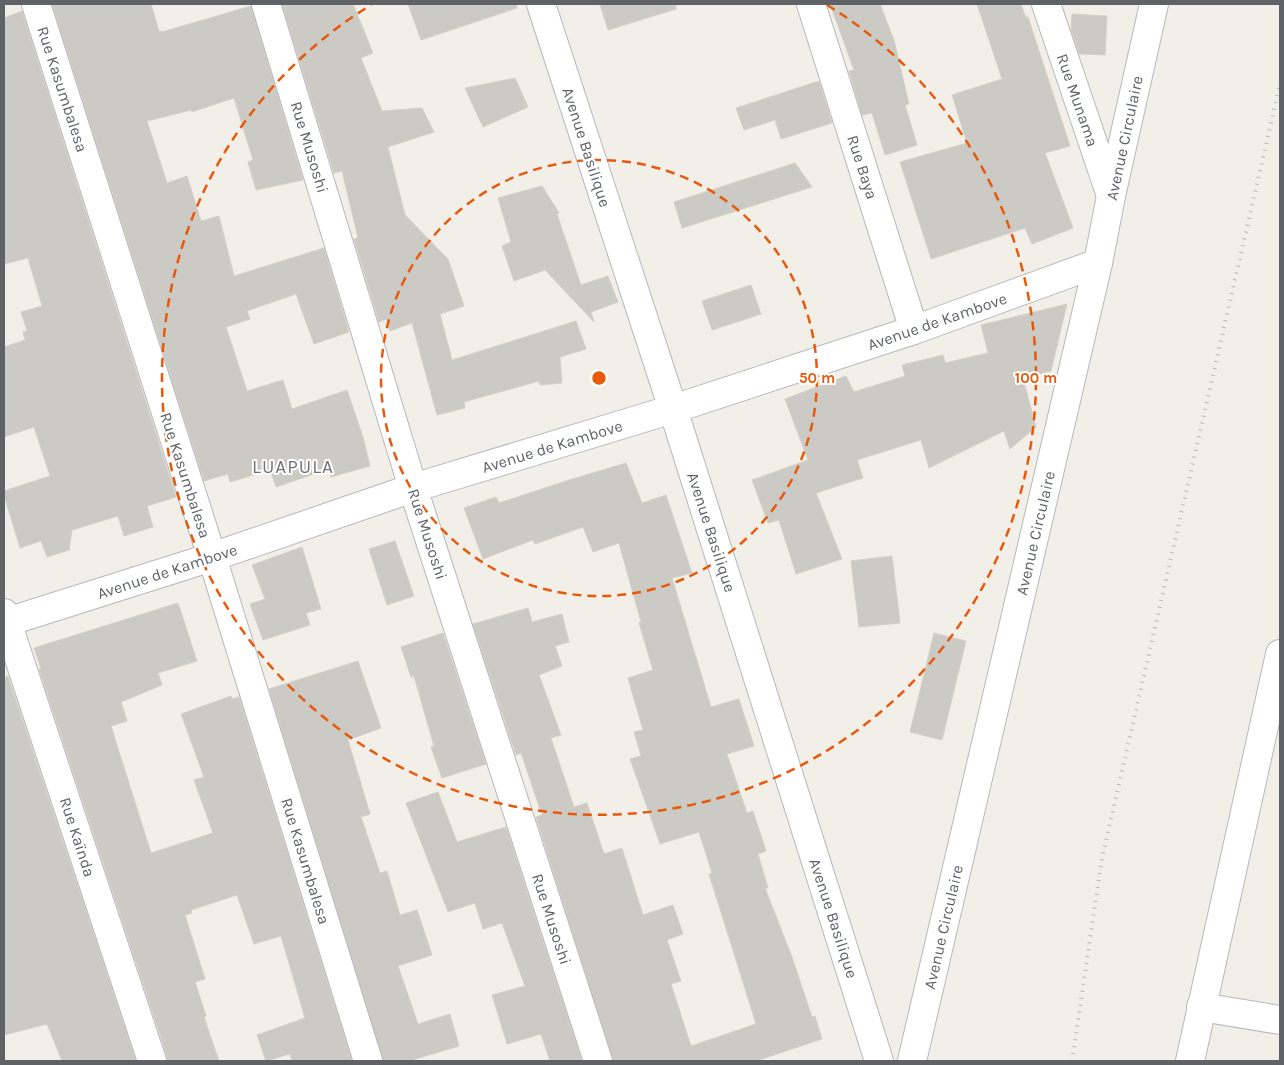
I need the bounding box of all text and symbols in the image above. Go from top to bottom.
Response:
street label: Rue Kasumbalesa [33,24,92,155]
street label: Rue Munama [1053,51,1102,149]
street label: Avenue Circulaire [1102,74,1147,202]
street label: Avenue Basilique [558,85,615,209]
street label: Rue Musoshi [287,99,332,195]
street label: Rue Baya [843,133,882,202]
street label: Avenue de Kambove [865,289,1009,354]
centre of rings [590,369,608,387]
text: 50 m [799,369,835,387]
text: 100 m [1015,369,1057,387]
street label: Rue Kasumbalesa [156,410,215,541]
street label: Avenue de Kambove [480,416,625,477]
district label: LUAPULA [252,456,334,478]
street label: Avenue Circulaire [1012,469,1059,597]
street label: Avenue Basilique [683,470,740,594]
street label: Rue Musoshi [404,486,451,582]
street label: Avenue de Kambove [95,540,239,603]
street label: Rue Kaïnda [56,795,99,879]
street label: Rue Kasumbalesa [277,796,334,927]
street label: Avenue Basilique [805,856,862,980]
street label: Avenue Circulaire [920,863,967,991]
street label: Rue Musoshi [528,871,575,967]

